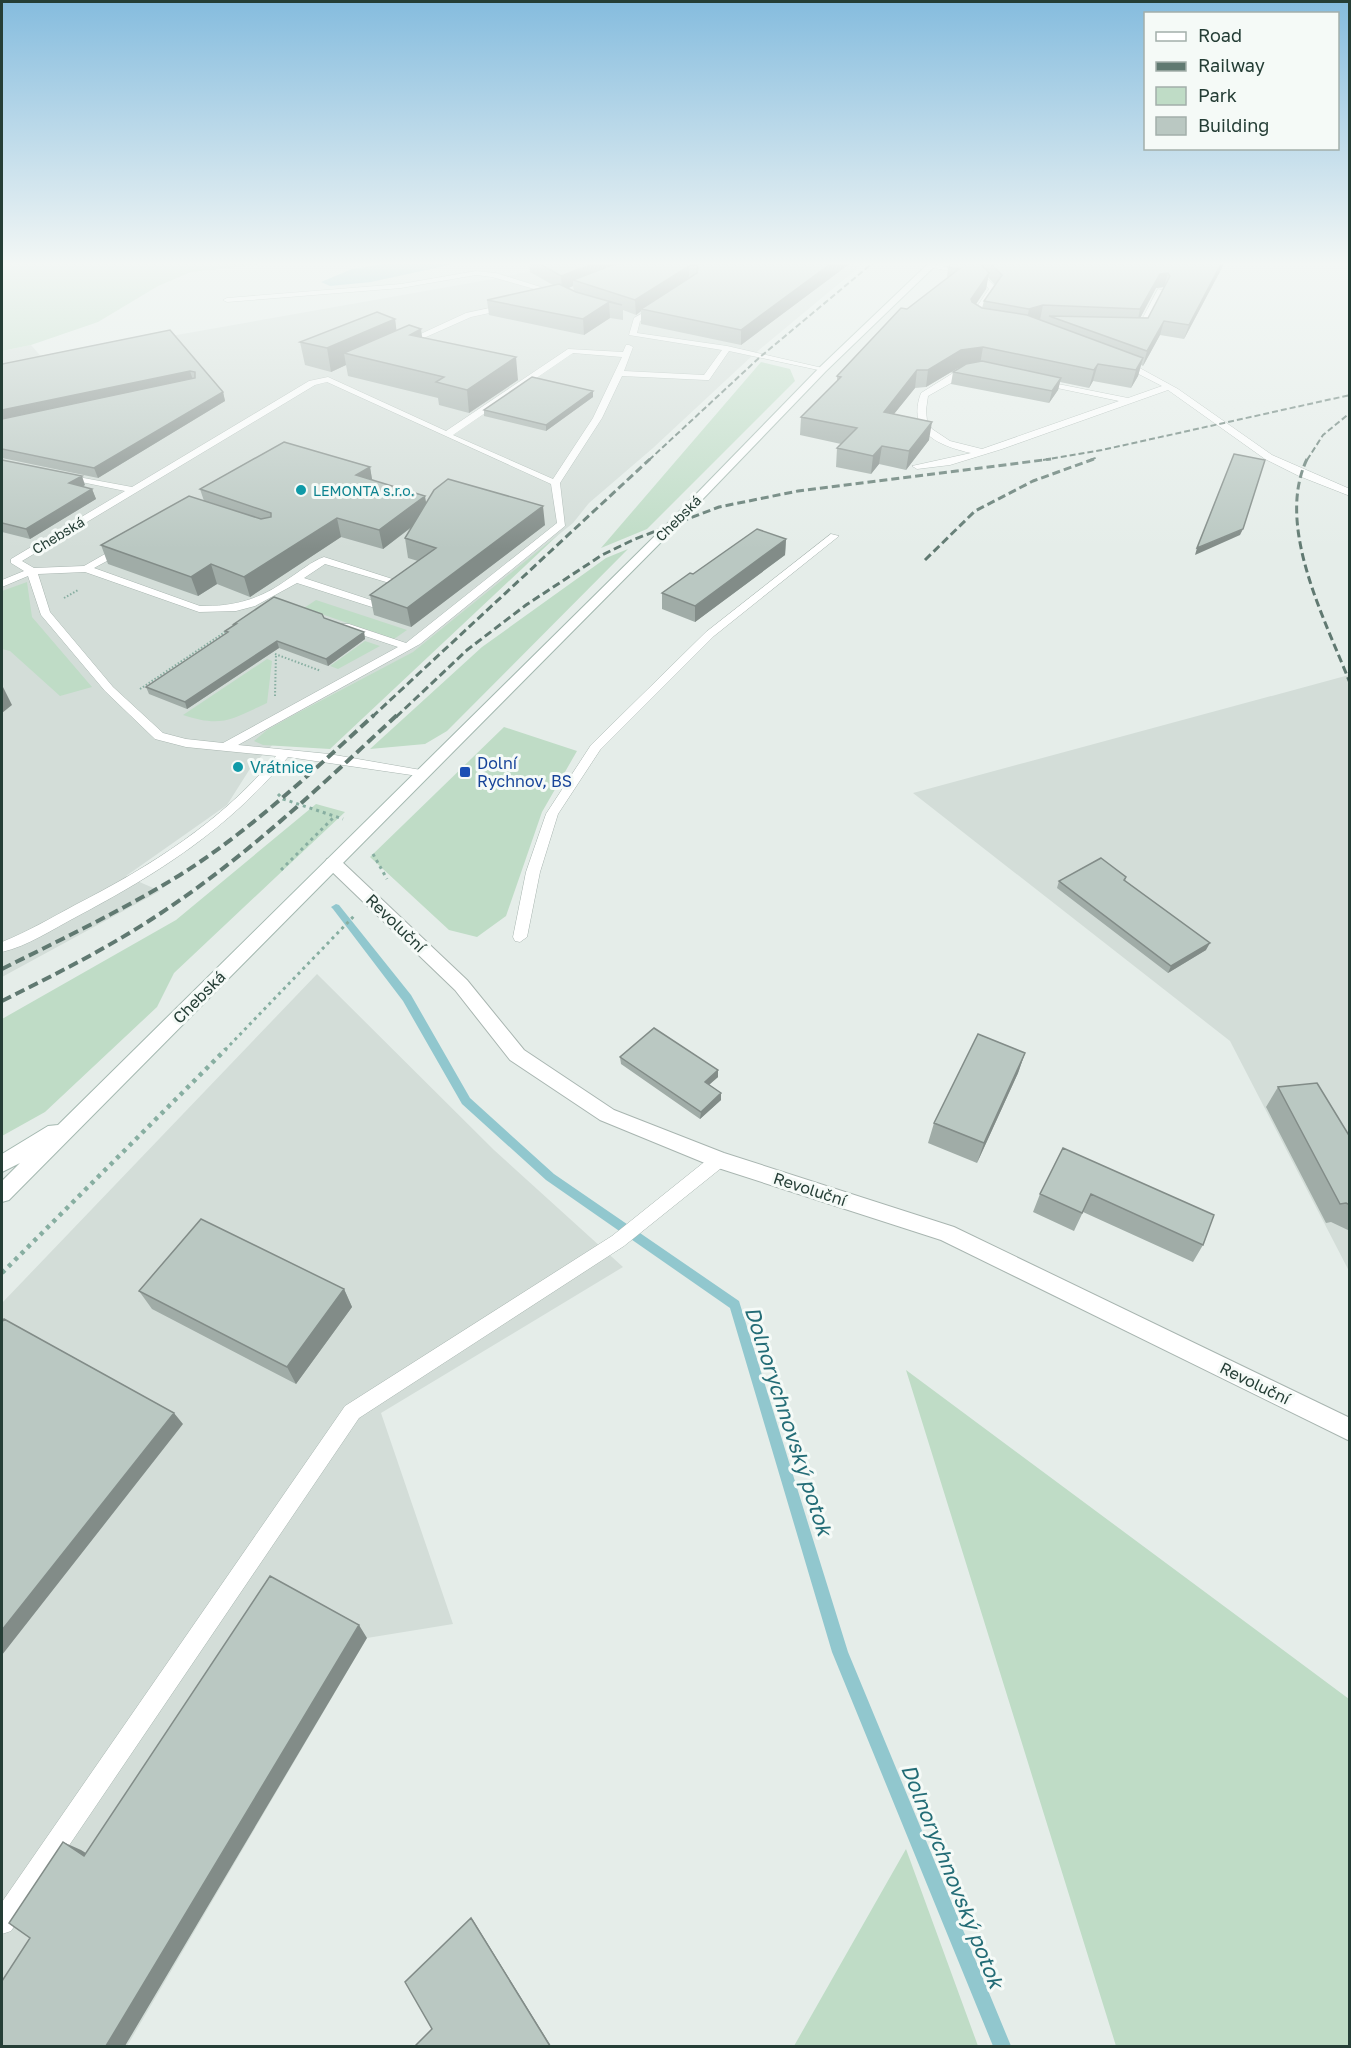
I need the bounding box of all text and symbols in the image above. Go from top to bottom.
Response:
legend [1144,12,1339,150]
text: Road [1198,24,1242,46]
text: Railway [1198,54,1265,76]
text: Park [1198,84,1237,106]
text: Building [1198,114,1269,136]
place label: LEMONTA s.r.o. [313,482,415,499]
marker: LEMONTA s.r.o. [294,483,308,497]
street label: Chebská [651,491,705,545]
street label: Chebská [29,513,87,557]
place label: Dolní Rychnov, BS [477,753,572,791]
place label: Vrátnice [250,757,314,777]
marker: Vrátnice [231,760,245,774]
marker: Dolní Rychnov, BS [458,765,472,779]
street label: Revoluční [362,890,431,958]
street label: Chebská [169,967,229,1027]
street label: Revoluční [771,1168,851,1211]
water label: Dolnorychnovský potok [740,1303,839,1541]
street label: Revoluční [1217,1357,1295,1409]
water label: Dolnorychnovský potok [896,1760,1011,1994]

